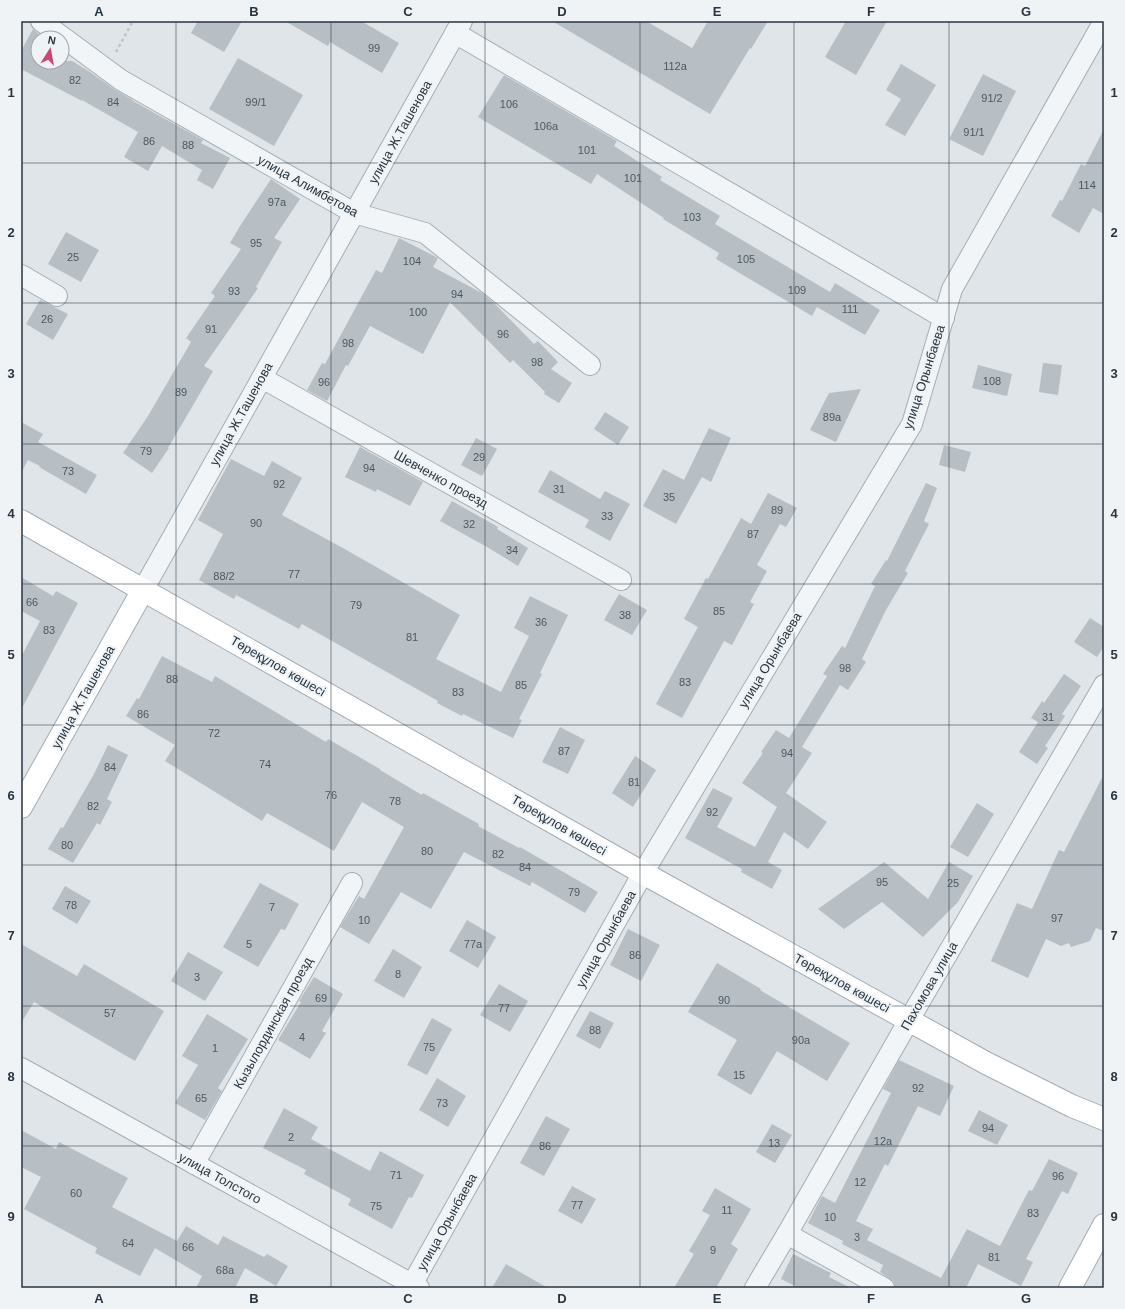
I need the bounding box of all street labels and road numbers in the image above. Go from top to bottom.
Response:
street label: улица Ж.Ташенова [365,77,435,186]
street label: улица Алимбетова [255,152,362,220]
street label: улица Орынбаева [900,322,948,431]
street label: улица Ж.Ташенова [206,359,276,468]
street label: Шевченко проезд [391,447,491,511]
street label: улица Орынбаева [736,609,805,710]
street label: Төреқұлов көшесі [228,633,328,699]
street label: улица Ж.Ташенова [48,642,118,751]
street label: Төреқұлов көшесі [509,792,609,858]
street label: улица Орынбаева [573,887,639,990]
street label: Пахомова улица [898,938,961,1033]
street label: Төреқұлов көшесі [791,950,893,1016]
street label: Кызылординская проезд [231,954,316,1091]
street label: улица Толстого [176,1149,264,1207]
street label: улица Орынбаева [414,1170,480,1273]

